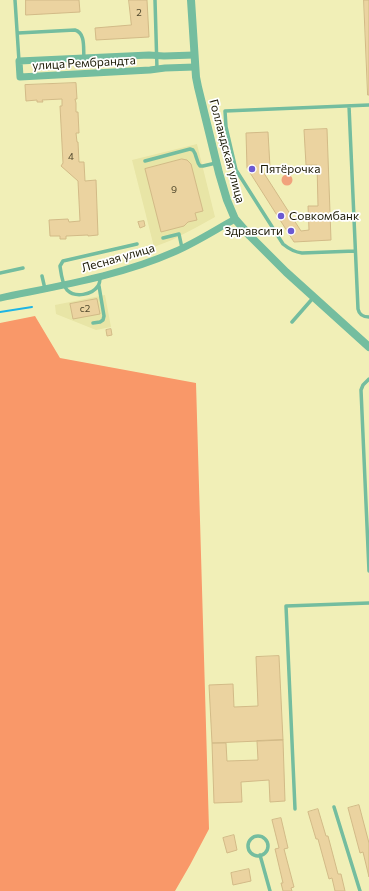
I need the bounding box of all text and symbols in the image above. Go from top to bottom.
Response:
house number: 2 [136,7,142,19]
street label: улица Рембрандта [32,53,136,73]
street label: Голландская улица [206,98,248,204]
house number: 4 [68,151,74,163]
place label: Пятёрочка [260,162,320,176]
marker: Пятёрочка [247,164,257,174]
house number: 9 [171,184,177,196]
place label: Совкомбанк [289,209,359,223]
marker: Совкомбанк [276,211,286,221]
place label: Здравсити [224,224,283,238]
marker: Здравсити [286,226,296,236]
street label: Лесная улица [80,241,156,275]
house number: с2 [80,303,90,315]

